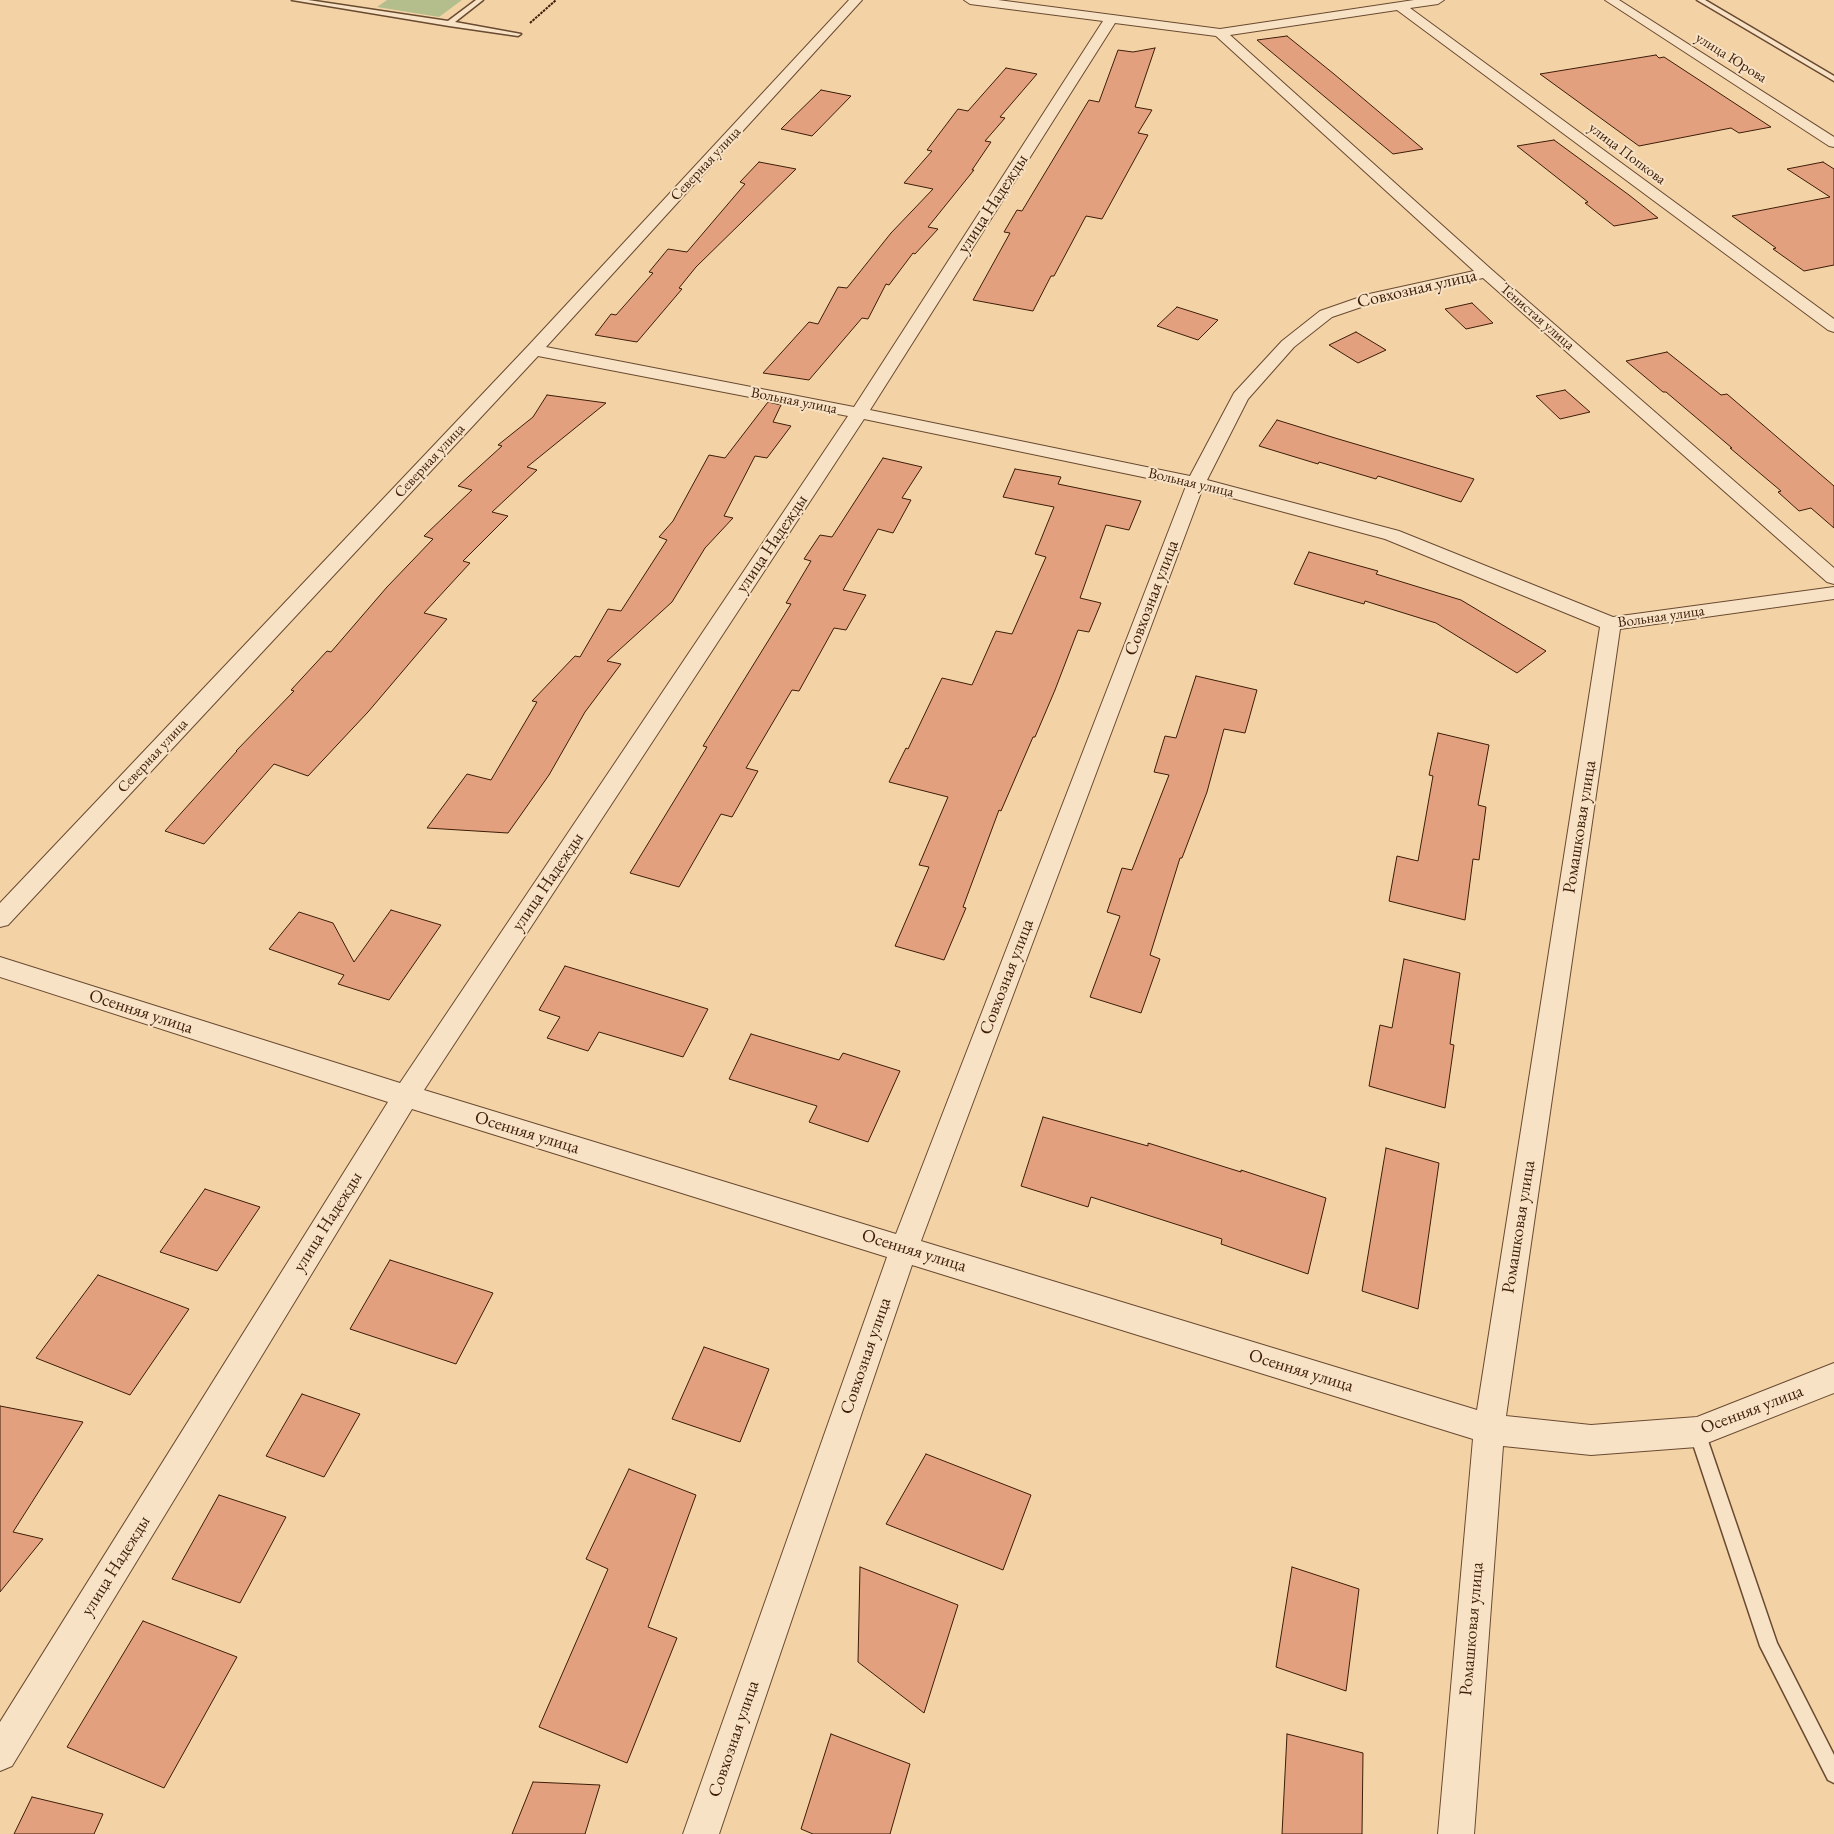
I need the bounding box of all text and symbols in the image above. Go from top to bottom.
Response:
street label: улица Юрова [1692,29,1770,87]
street label: улица Попкова [1585,119,1669,189]
street label: Северная улица [667,123,745,205]
street label: улица Надежды [953,150,1033,258]
street label: Совхозная улица [1355,265,1479,313]
street label: Тенистая улица [1496,280,1578,354]
street label: Вольная улица [749,384,839,418]
street label: Северная улица [391,420,469,502]
street label: Вольная улица [1146,464,1236,502]
street label: улица Надежды [731,491,813,597]
street label: Совхозная улица [1120,537,1184,659]
street label: Вольная улица [1616,602,1706,632]
street label: Северная улица [114,715,192,797]
street label: Ромашковая улица [1559,759,1601,895]
street label: улица Надежды [507,829,589,935]
street label: Совхозная улица [975,916,1039,1038]
street label: Осенняя улица [86,985,196,1039]
street label: Осенняя улица [472,1107,582,1159]
street label: Ромашковая улица [1498,1159,1540,1295]
street label: улица Надежды [289,1168,367,1276]
street label: Осенняя улица [859,1225,969,1277]
street label: Совхозная улица [836,1295,896,1417]
street label: Осенняя улица [1246,1345,1356,1397]
street label: Осенняя улица [1698,1381,1806,1439]
street label: улица Надежды [77,1512,155,1620]
street label: Ромашковая улица [1455,1561,1489,1697]
street label: Совхозная улица [704,1678,764,1800]

